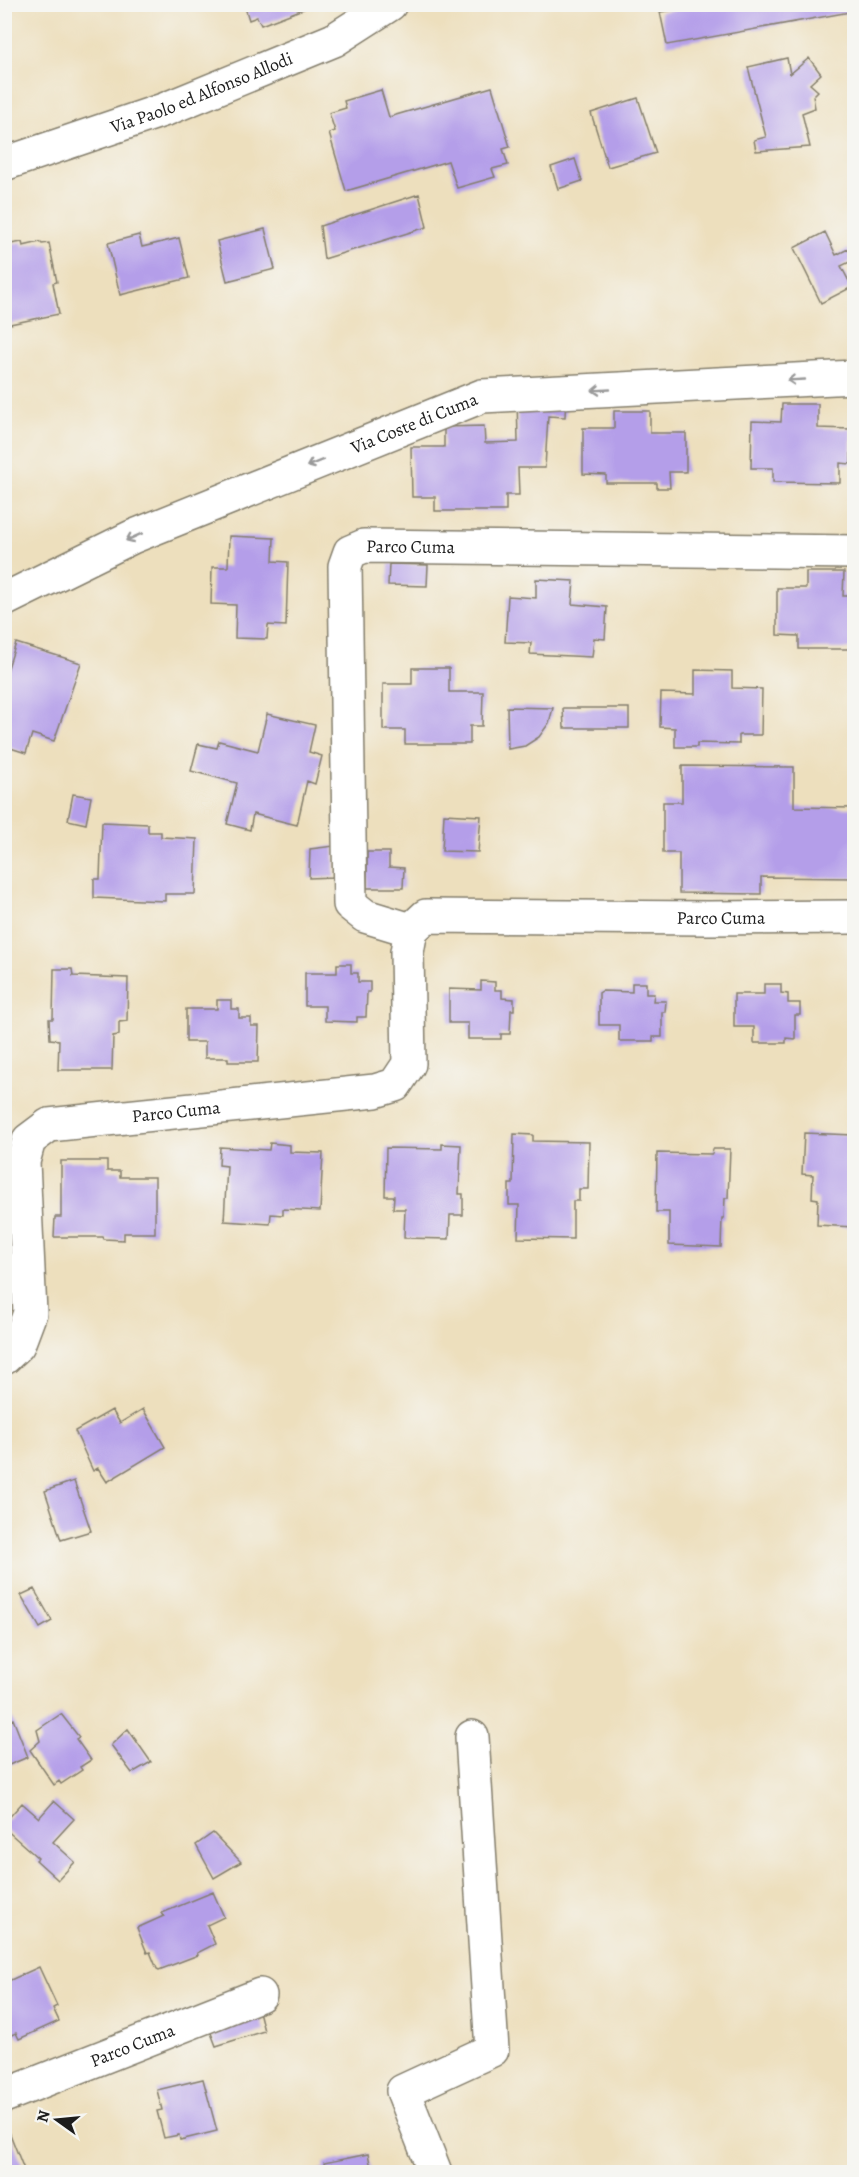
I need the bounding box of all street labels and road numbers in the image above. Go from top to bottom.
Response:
street label: Via Paolo ed Alfonso Allodi [106,46,296,139]
street label: Via Coste di Cuma [346,387,482,460]
street label: Parco Cuma [366,534,456,559]
street label: Parco Cuma [676,906,766,930]
street label: Parco Cuma [131,1095,222,1128]
street label: Parco Cuma [87,2018,179,2073]

